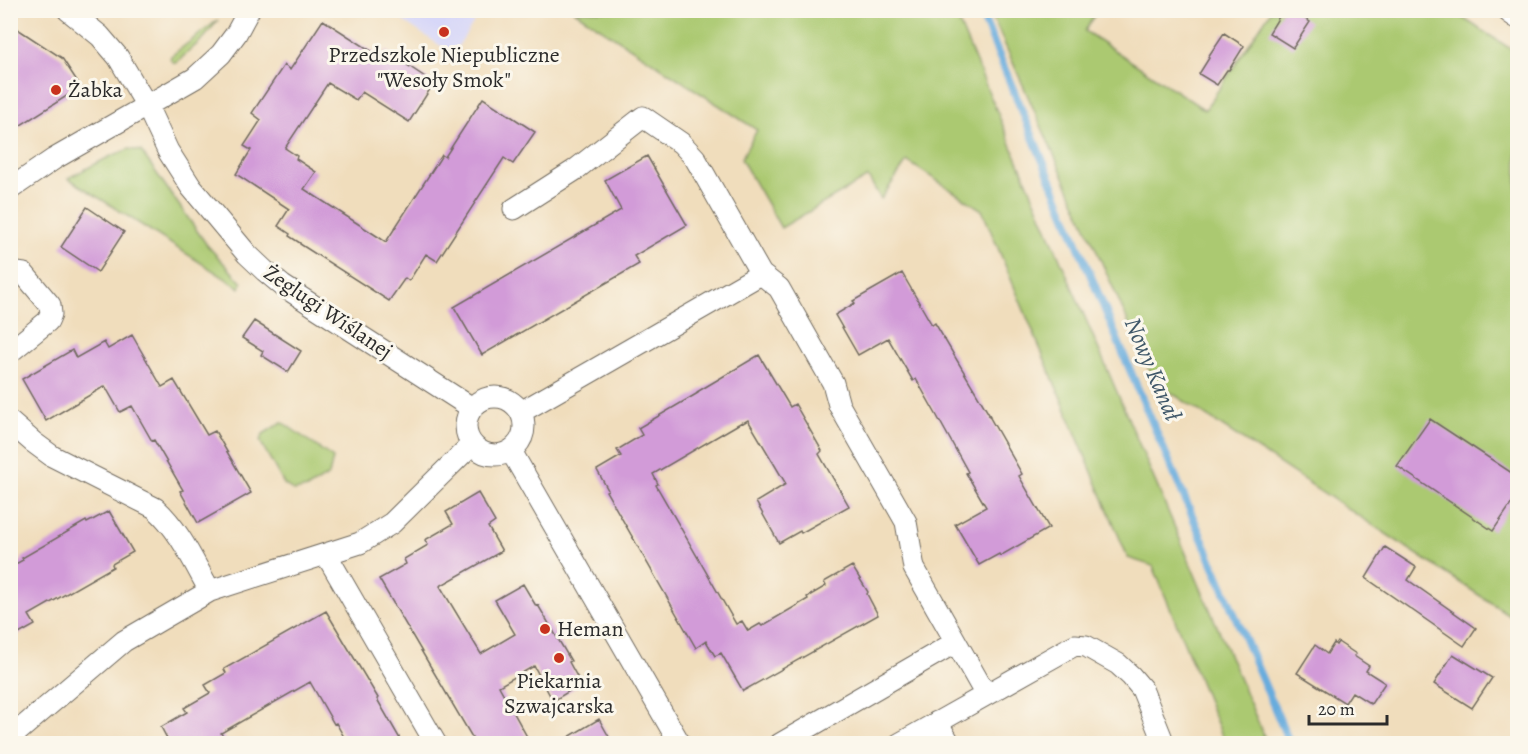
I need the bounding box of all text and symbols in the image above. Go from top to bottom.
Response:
marker: Przedszkole Niepubliczne "Wesoły Smok" [437,25,451,39]
place label: Przedszkole Niepubliczne "Wesoły Smok" [328,40,560,95]
place label: Żabka [68,75,123,105]
marker: Żabka [49,83,63,97]
street label: Żeglugi Wiślanej [258,258,398,366]
water label: Nowy Kanał [1117,312,1189,426]
place label: Heman [557,614,624,644]
marker: Heman [538,622,552,636]
marker: Piekarnia Szwajcarska [552,651,566,665]
place label: Piekarnia Szwajcarska [504,666,615,721]
scale bar [1309,688,1387,726]
text: 20 m [1318,697,1355,721]

